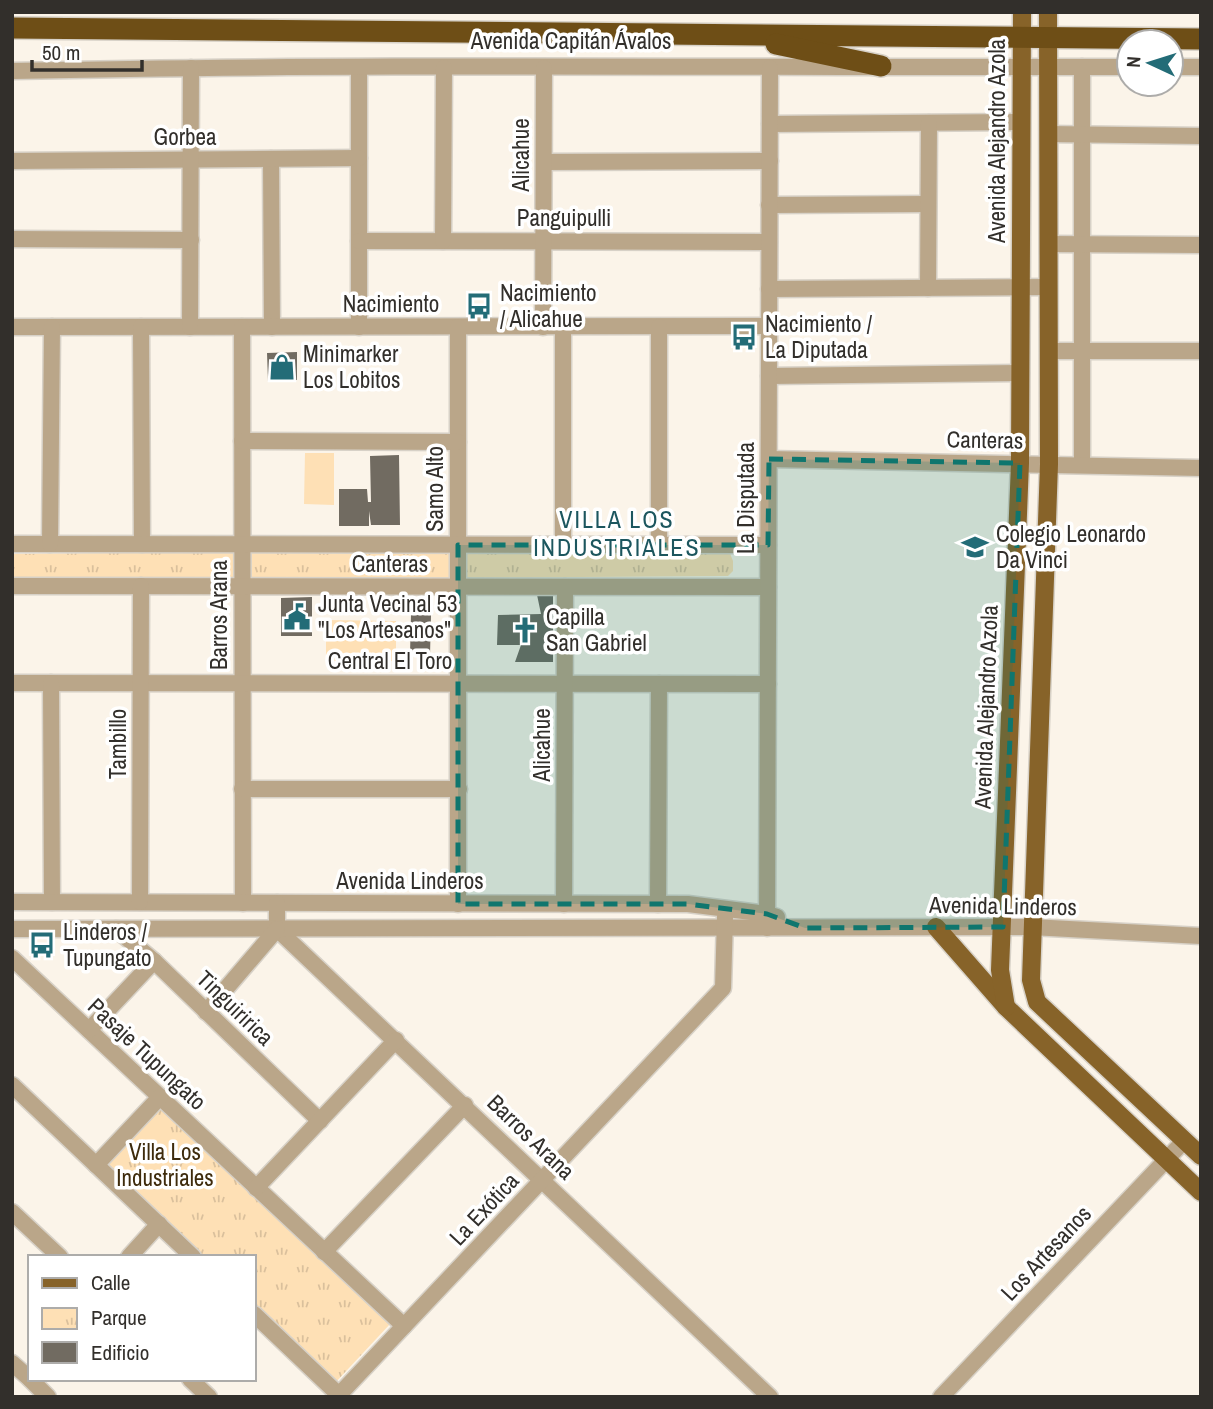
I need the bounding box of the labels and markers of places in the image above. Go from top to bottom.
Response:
place label: Nacimiento / Alicahue [500,277,596,334]
bus stop icon: Nacimiento / Alicahue [464,291,494,321]
place label: Nacimiento / La Diputada [765,308,873,365]
bus stop icon: Nacimiento / La Diputada [729,322,759,352]
place label: Minimarker Los Lobitos [303,338,401,395]
shop icon: Minimarker Los Lobitos [267,352,297,382]
place label: Colegio Leonardo Da Vinci [996,518,1146,575]
school or university icon: Colegio Leonardo Da Vinci [960,532,990,562]
place label: Junta Vecinal 53 "Los Artesanos" [318,588,457,645]
place label: Capilla San Gabriel [546,601,647,658]
public building icon: Junta Vecinal 53 "Los Artesanos" [282,602,312,632]
church icon: Capilla San Gabriel [510,615,540,645]
place label: Linderos / Tupungato [63,916,152,973]
bus stop icon: Linderos / Tupungato [27,930,57,960]

